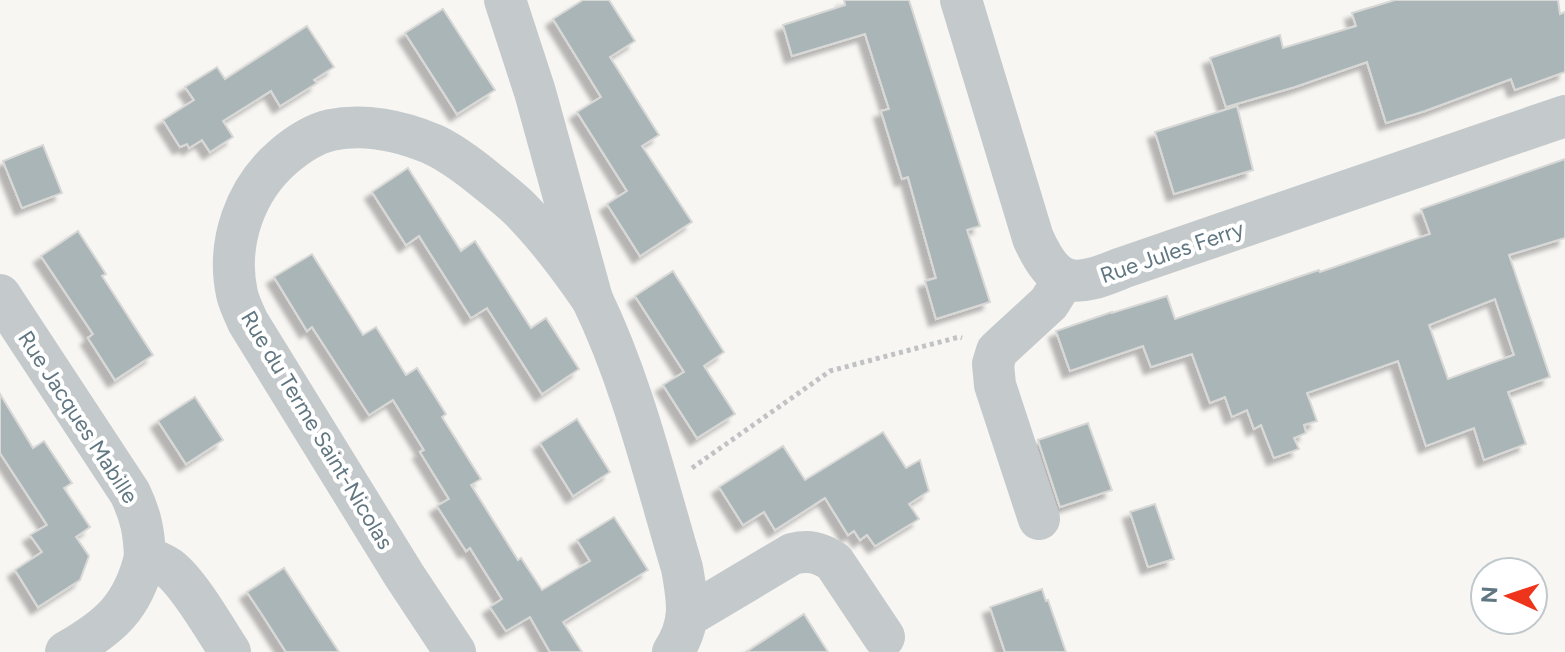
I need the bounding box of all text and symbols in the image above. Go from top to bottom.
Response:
street label: Rue Jules Ferry [1097,215,1248,289]
street label: Rue du Terme Saint-Nicolas [235,306,399,554]
street label: Rue Jacques Mabille [12,326,144,508]
north arrow [1469,556,1549,636]
text: N [1476,586,1503,604]

